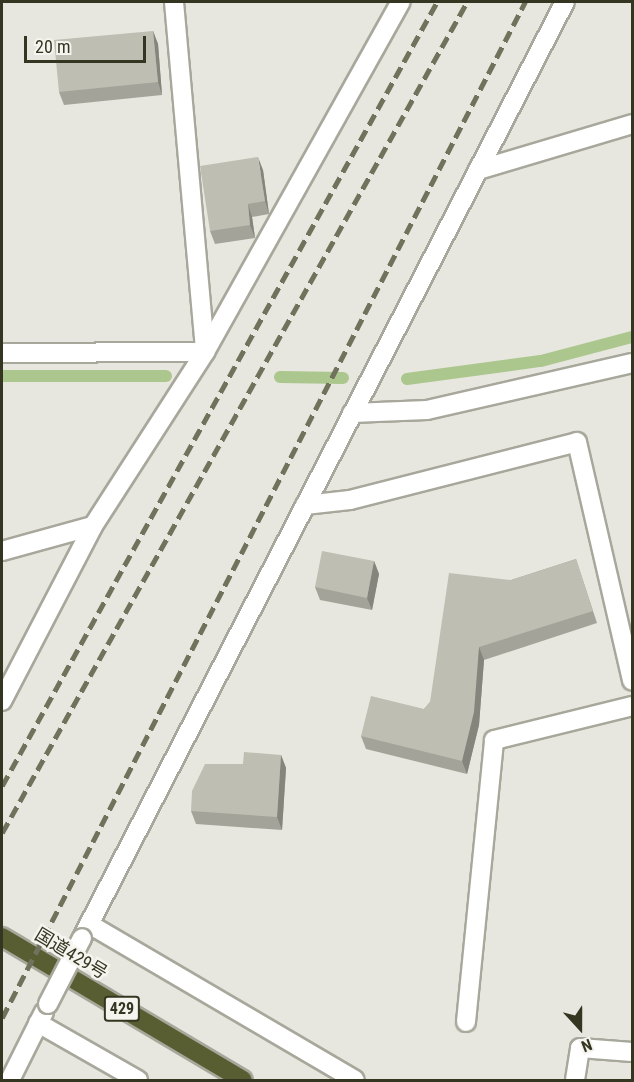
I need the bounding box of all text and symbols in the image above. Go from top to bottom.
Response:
scale bar [27,24,148,62]
text: 20 m [35,36,70,57]
street label: 国道429号 [31,924,111,984]
road number: 429 [102,996,142,1022]
north arrow [550,998,610,1058]
text: N [579,1035,595,1056]

